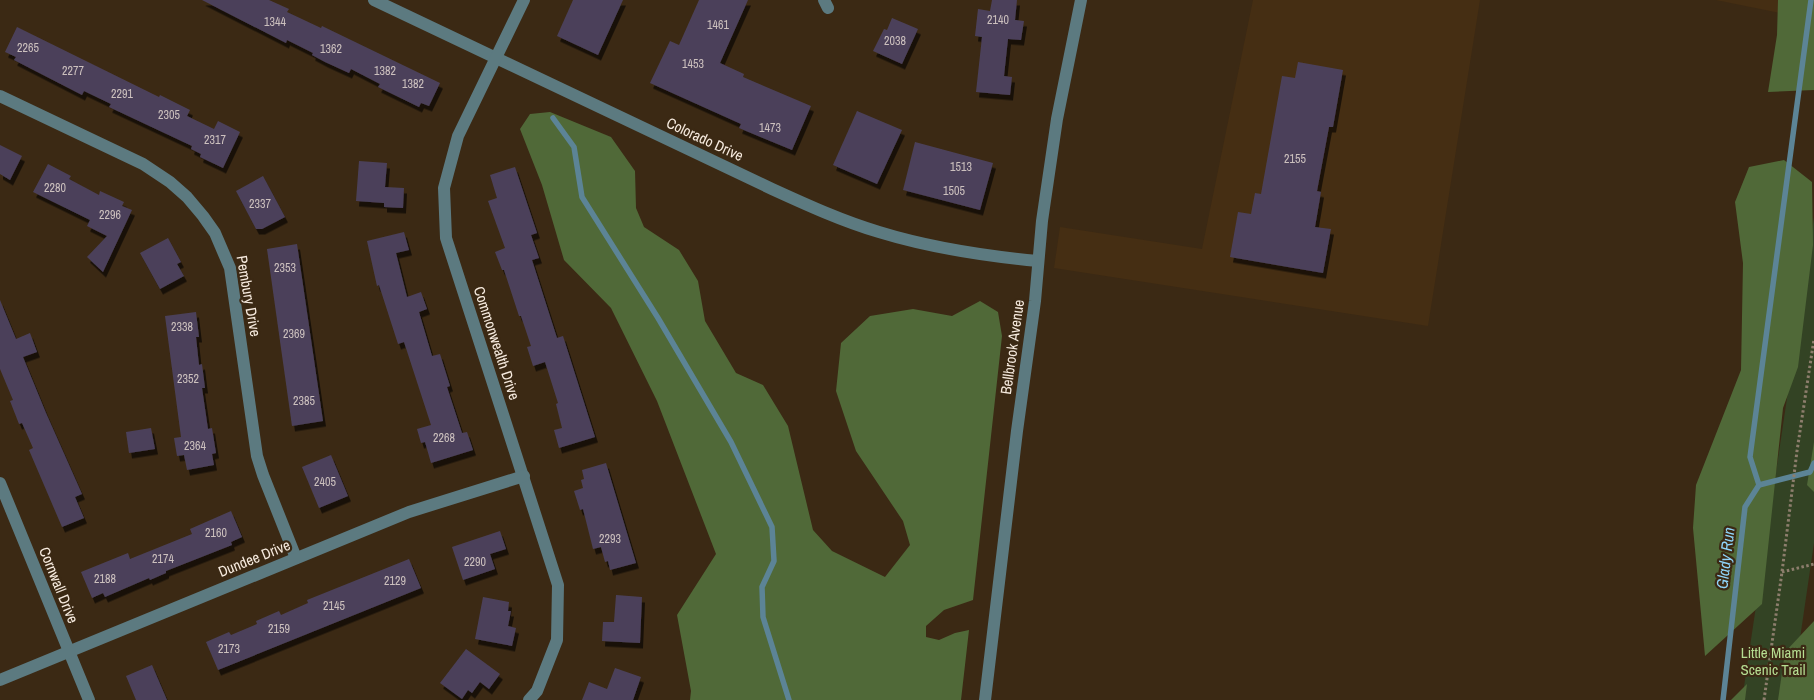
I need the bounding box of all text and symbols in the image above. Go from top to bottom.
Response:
house number: 2140 [987,12,1009,28]
house number: 1344 [264,14,286,30]
house number: 1461 [707,17,729,33]
house number: 2038 [884,33,906,49]
house number: 2265 [17,40,39,56]
house number: 1362 [320,41,342,57]
house number: 1453 [682,56,704,72]
house number: 2277 [62,63,84,79]
house number: 1382 [374,63,396,79]
house number: 1382 [402,76,424,92]
house number: 2291 [111,86,133,102]
house number: 2305 [158,107,180,123]
street label: Colorado Drive [663,112,747,166]
house number: 1473 [759,120,781,136]
house number: 2317 [204,132,226,148]
house number: 2155 [1284,151,1306,167]
house number: 1513 [950,159,972,175]
house number: 2280 [44,180,66,196]
house number: 1505 [943,183,965,199]
house number: 2337 [249,196,271,212]
house number: 2296 [99,207,121,223]
street label: Pembury Drive [232,254,266,338]
house number: 2353 [274,260,296,276]
street label: Commonwealth Drive [469,284,525,403]
street label: Bellbrook Avenue [995,298,1029,396]
house number: 2338 [171,319,193,335]
house number: 2369 [283,326,305,342]
house number: 2352 [177,371,199,387]
house number: 2385 [293,393,315,409]
house number: 2268 [433,430,455,446]
house number: 2364 [184,438,206,454]
house number: 2405 [314,474,336,490]
house number: 2160 [205,525,227,541]
water label: Glady Run [1710,526,1740,590]
house number: 2293 [599,531,621,547]
street label: Dundee Drive [215,534,293,582]
street label: Cornwall Drive [34,544,84,626]
house number: 2174 [152,551,174,567]
house number: 2290 [464,554,486,570]
house number: 2188 [94,571,116,587]
house number: 2129 [384,573,406,589]
house number: 2145 [323,598,345,614]
house number: 2159 [268,621,290,637]
house number: 2173 [218,641,240,657]
park label: Little Miami Scenic Trail [1741,642,1805,680]

